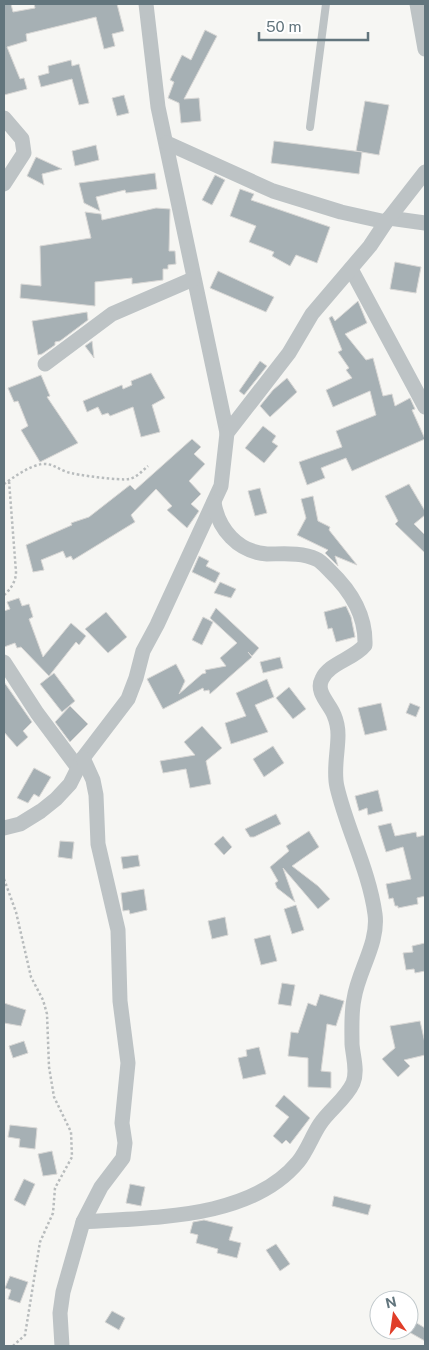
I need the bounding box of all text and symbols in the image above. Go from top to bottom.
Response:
scale bar [259,10,368,42]
text: 50 m [266,18,301,35]
north arrow [369,1290,419,1340]
text: N [384,1293,398,1311]

